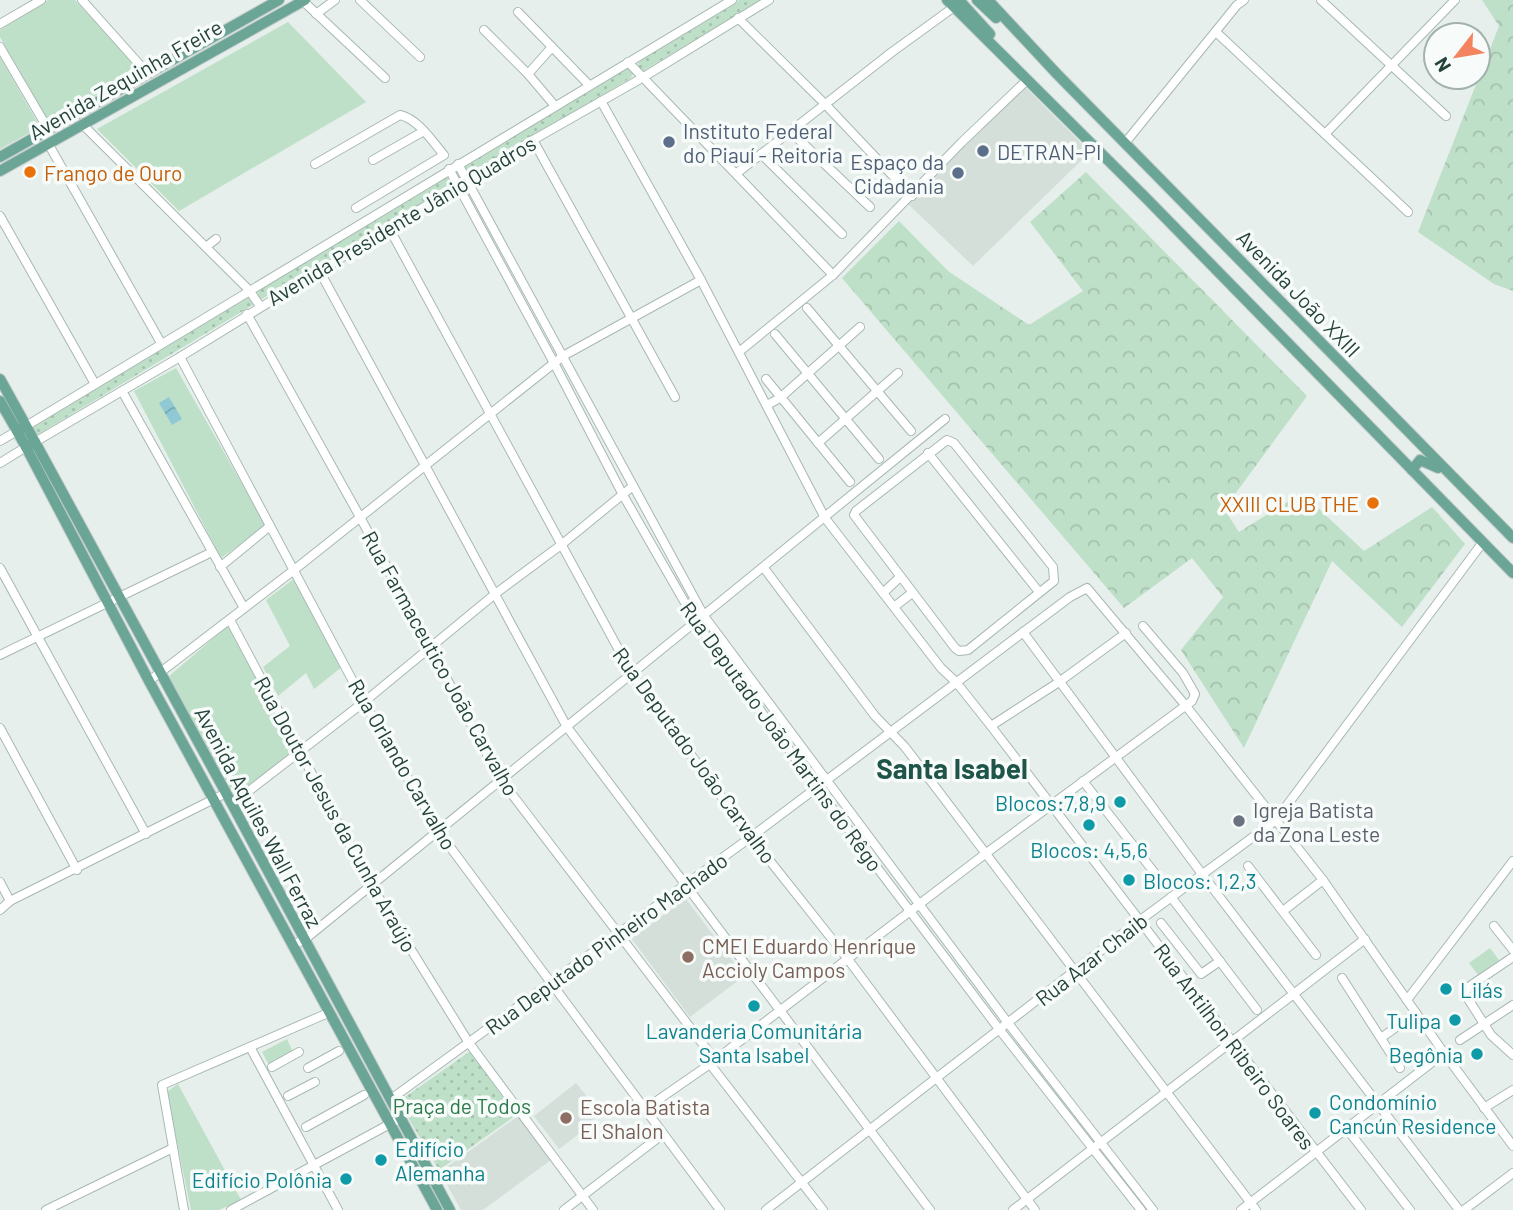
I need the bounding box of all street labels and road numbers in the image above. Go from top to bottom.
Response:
street label: Avenida Zequinha Freire [24,13,226,145]
street label: Avenida Presidente Jânio Quadros [262,130,540,310]
street label: Avenida João XXIII [1232,224,1366,362]
street label: Rua Farmaceutico João Carvalho [358,526,524,800]
street label: Rua Deputado João Martins do Rêgo [676,596,888,876]
street label: Rua Deputado João Carvalho [608,642,782,868]
street label: Rua Doutor Jesus da Cunha Araújo [250,672,422,956]
street label: Rua Orlando Carvalho [344,674,462,854]
street label: Avenida Aquiles Wall Ferraz [190,702,328,932]
street label: Rua Deputado Pinheiro Machado [480,847,732,1039]
street label: Rua Azar Chaib [1030,907,1152,1011]
street label: Rua Antilhon Ribeiro Soares [1149,938,1321,1154]

